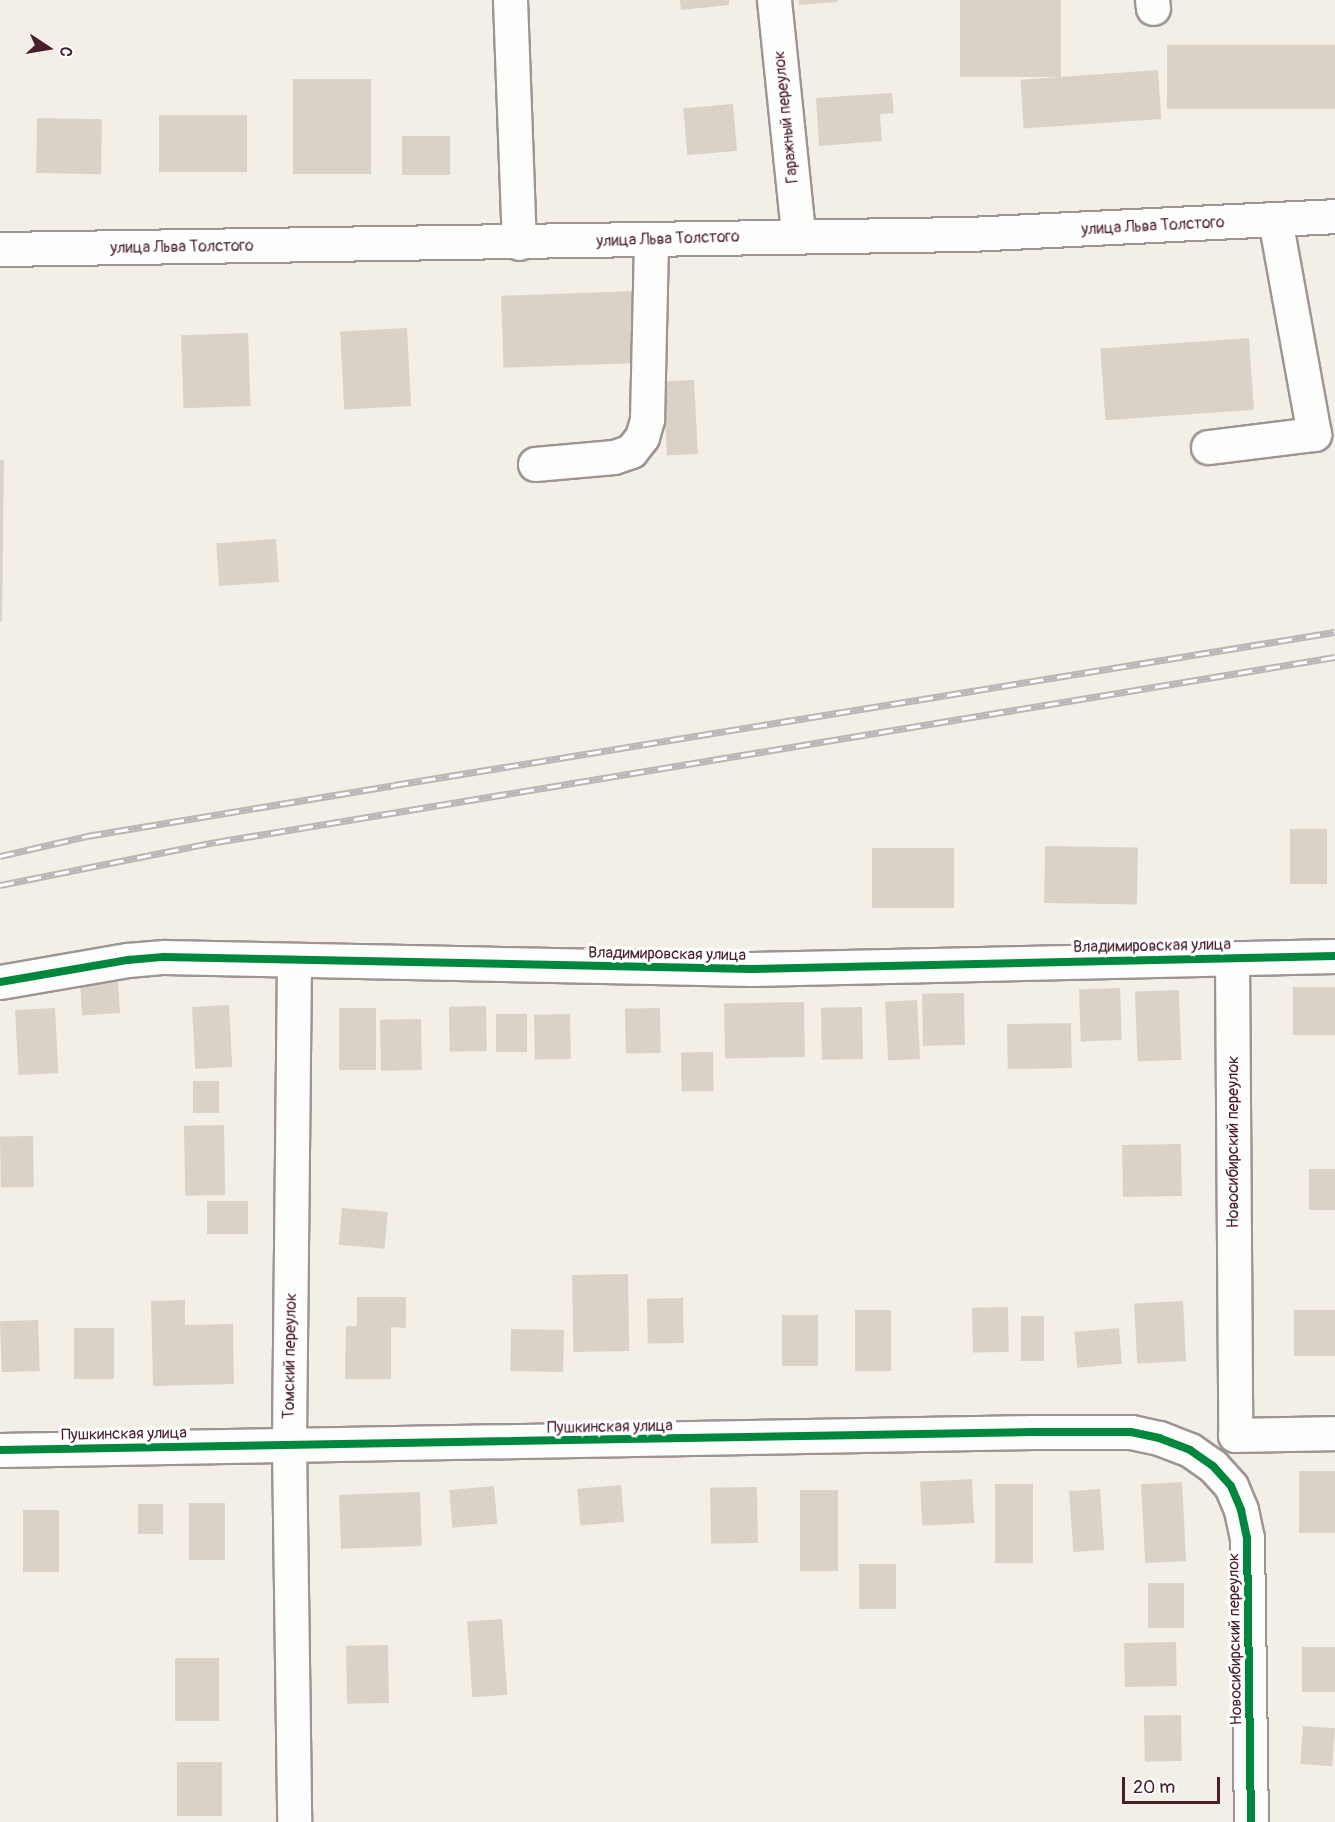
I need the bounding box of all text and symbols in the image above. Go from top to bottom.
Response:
north arrow [18,18,78,78]
text: С [55,45,76,59]
street label: Гаражный переулок [769,50,803,184]
street label: улица Льва Толстого [1081,213,1225,239]
street label: улица Льва Толстого [596,227,740,251]
street label: улица Льва Толстого [110,236,254,258]
street label: Владимировская улица [1073,935,1231,957]
street label: Владимировская улица [588,943,746,965]
street label: Новосибирский переулок [1223,1056,1243,1228]
street label: Томский переулок [279,1293,301,1419]
street label: Пушкинская улица [547,1416,673,1438]
street label: Пушкинская улица [61,1423,187,1445]
street label: Новосибирский переулок [1224,1553,1246,1725]
scale bar [1125,1765,1222,1803]
text: 20 m [1133,1776,1175,1799]

